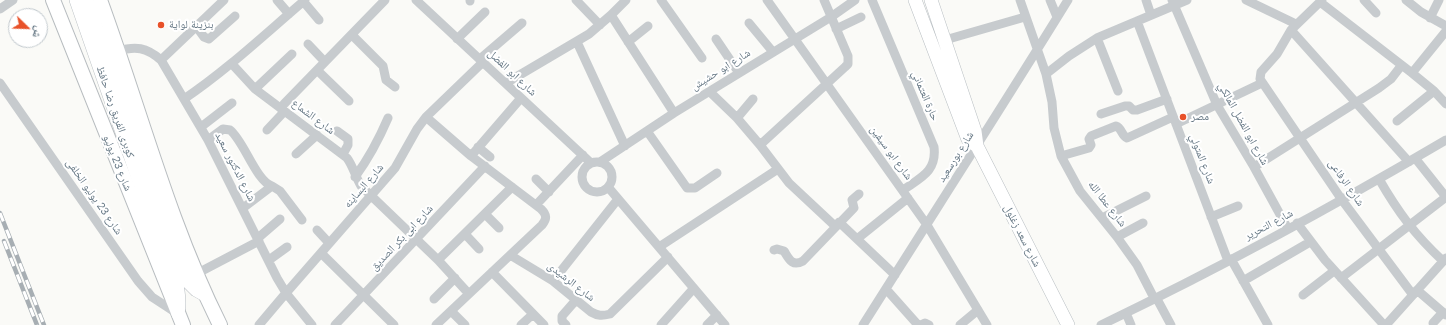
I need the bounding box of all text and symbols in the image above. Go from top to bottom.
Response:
north arrow [8,8,48,48]
place label: بنزينة لواية [169,18,214,32]
marker: بنزينة لواية [156,20,166,30]
text: ش [30,25,46,40]
street label: شارع ابو الفضل [485,47,539,99]
street label: شارع ابو حشيش [689,47,753,93]
street label: كوبرى الفريق رضا حافظ [93,64,137,160]
street label: حارة العتماني [909,69,941,123]
street label: شارع ابو الفضل المالكي [1215,80,1271,168]
street label: شارع الشماع [289,97,337,137]
place label: مصر [1191,110,1209,124]
marker: مصر [1178,112,1188,122]
street label: شارع ابو سيفين [867,123,915,183]
street label: شارع بورسعيد [935,129,977,185]
street label: شارع الدكتور سعيد [212,130,258,204]
street label: شارع المتولي [1186,132,1218,186]
street label: شارع 23 يوليو [100,133,134,193]
street label: شارع 23 يوليو الخلفى [63,157,125,237]
street label: شارع الرفاعى [1325,157,1367,209]
street label: شارع البساينه [341,161,387,211]
street label: شارع عطا الله [1085,178,1129,230]
street label: شارع ابى بكر الصديق [368,202,436,274]
street label: شارع سعد زغلول [1001,203,1043,269]
street label: شارع التحرير [1243,207,1295,243]
street label: شارع الرشيدى [545,259,597,305]

